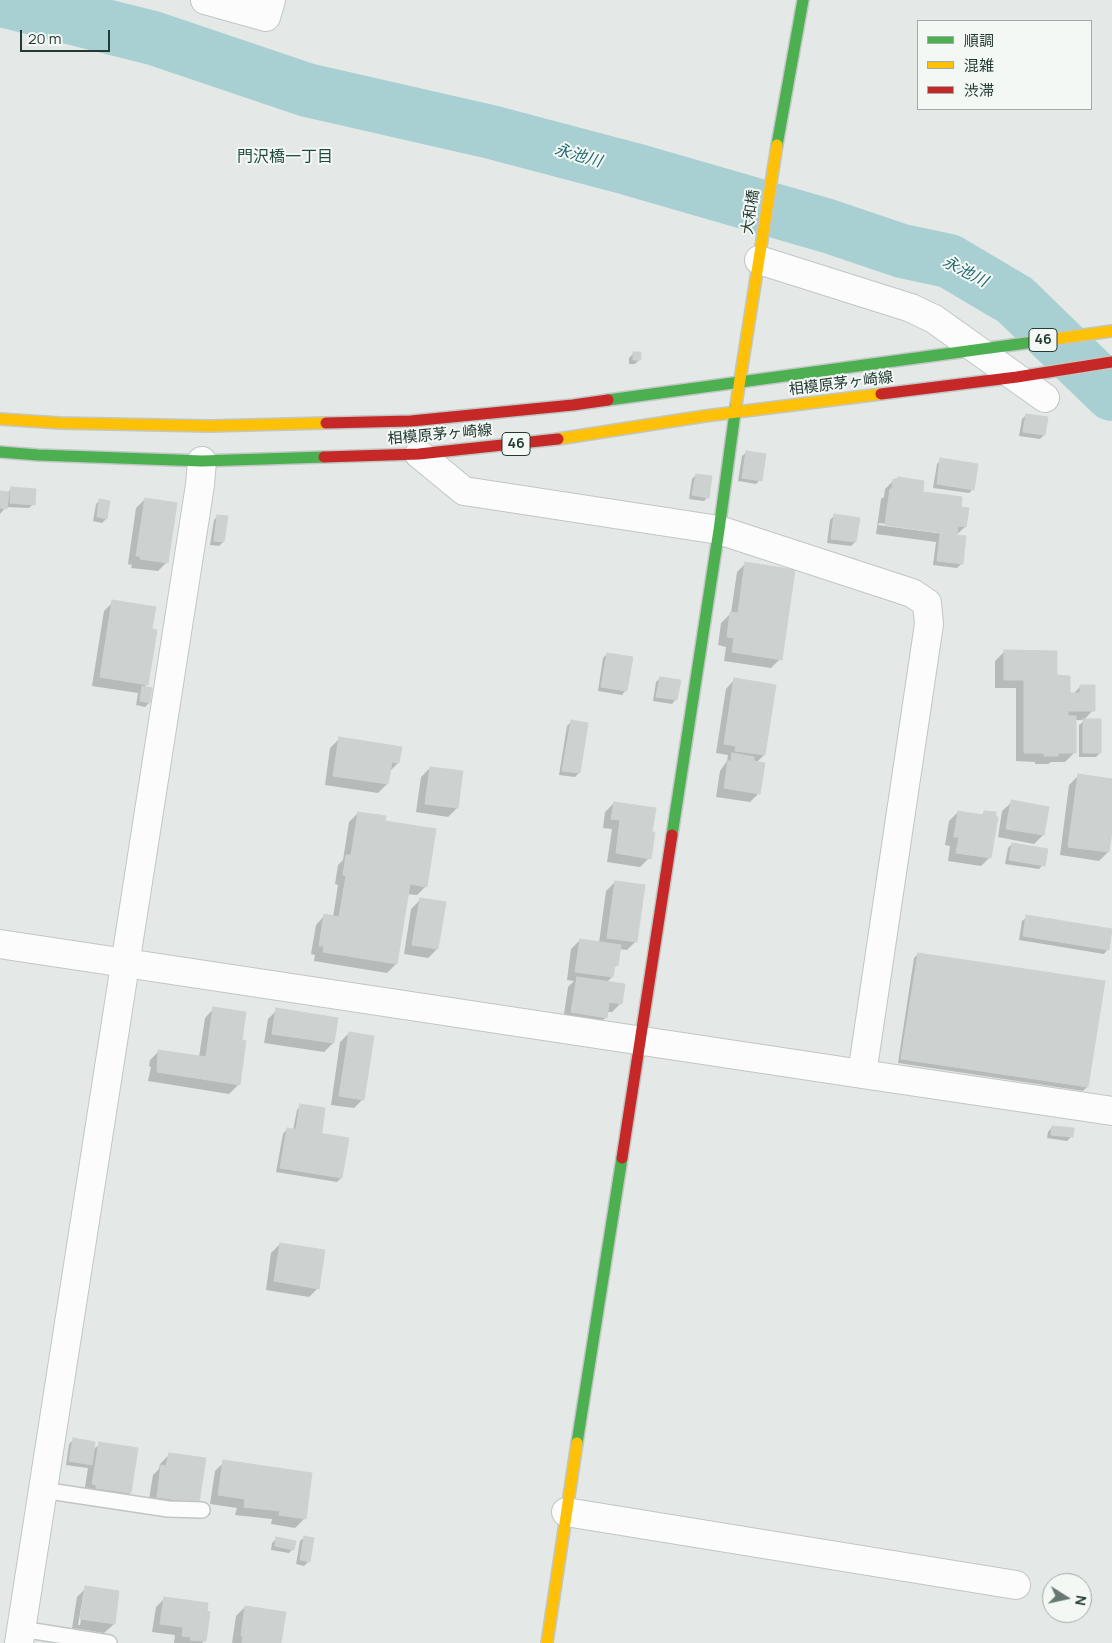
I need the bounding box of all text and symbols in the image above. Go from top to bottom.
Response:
scale bar [22,20,112,52]
legend [917,20,1092,110]
text: 20 m [28,28,61,49]
text: 順調 [964,30,994,51]
text: 混雑 [964,55,994,76]
text: 渋滞 [964,80,994,101]
water label: 永池川 [552,140,604,172]
district label: 門沢橋一丁目 [237,148,333,168]
street label: 大和橋 [739,188,763,236]
water label: 永池川 [939,253,991,291]
road number: 46 [1029,328,1057,352]
street label: 相模原茅ヶ崎線 [788,369,894,399]
street label: 相模原茅ヶ崎線 [387,421,493,449]
road number: 46 [502,432,530,456]
north arrow [1042,1573,1092,1623]
text: N [1071,1594,1092,1607]

